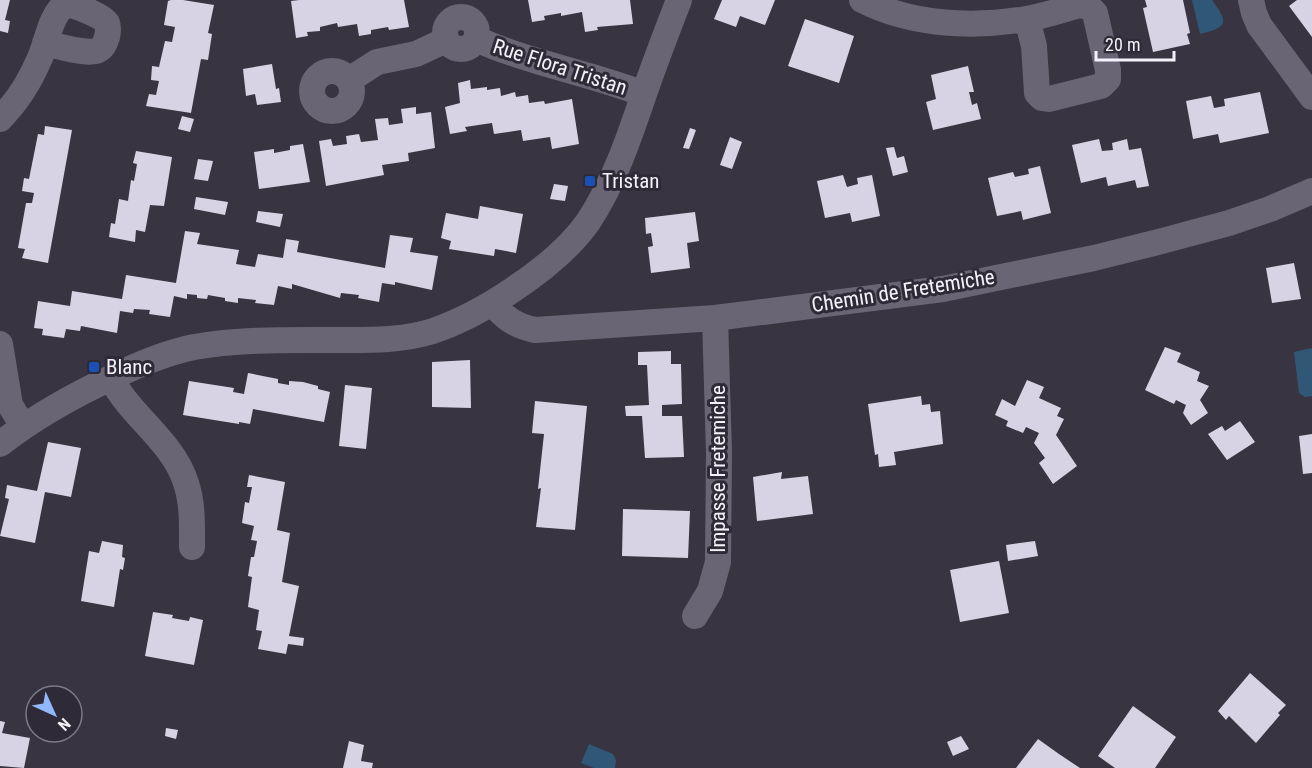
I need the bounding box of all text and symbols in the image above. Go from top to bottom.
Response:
scale bar [1096,24,1174,62]
street label: Rue Flora Tristan [490,34,630,100]
text: 20 m [1105,34,1140,55]
place label: Tristan [602,169,659,193]
marker: Tristan [583,174,597,188]
street label: Chemin de Fretemiche [810,265,996,317]
place label: Blanc [106,355,152,379]
marker: Blanc [87,360,101,374]
street label: Impasse Fretemiche [706,385,730,553]
north arrow [24,684,84,744]
text: N [54,714,74,734]

